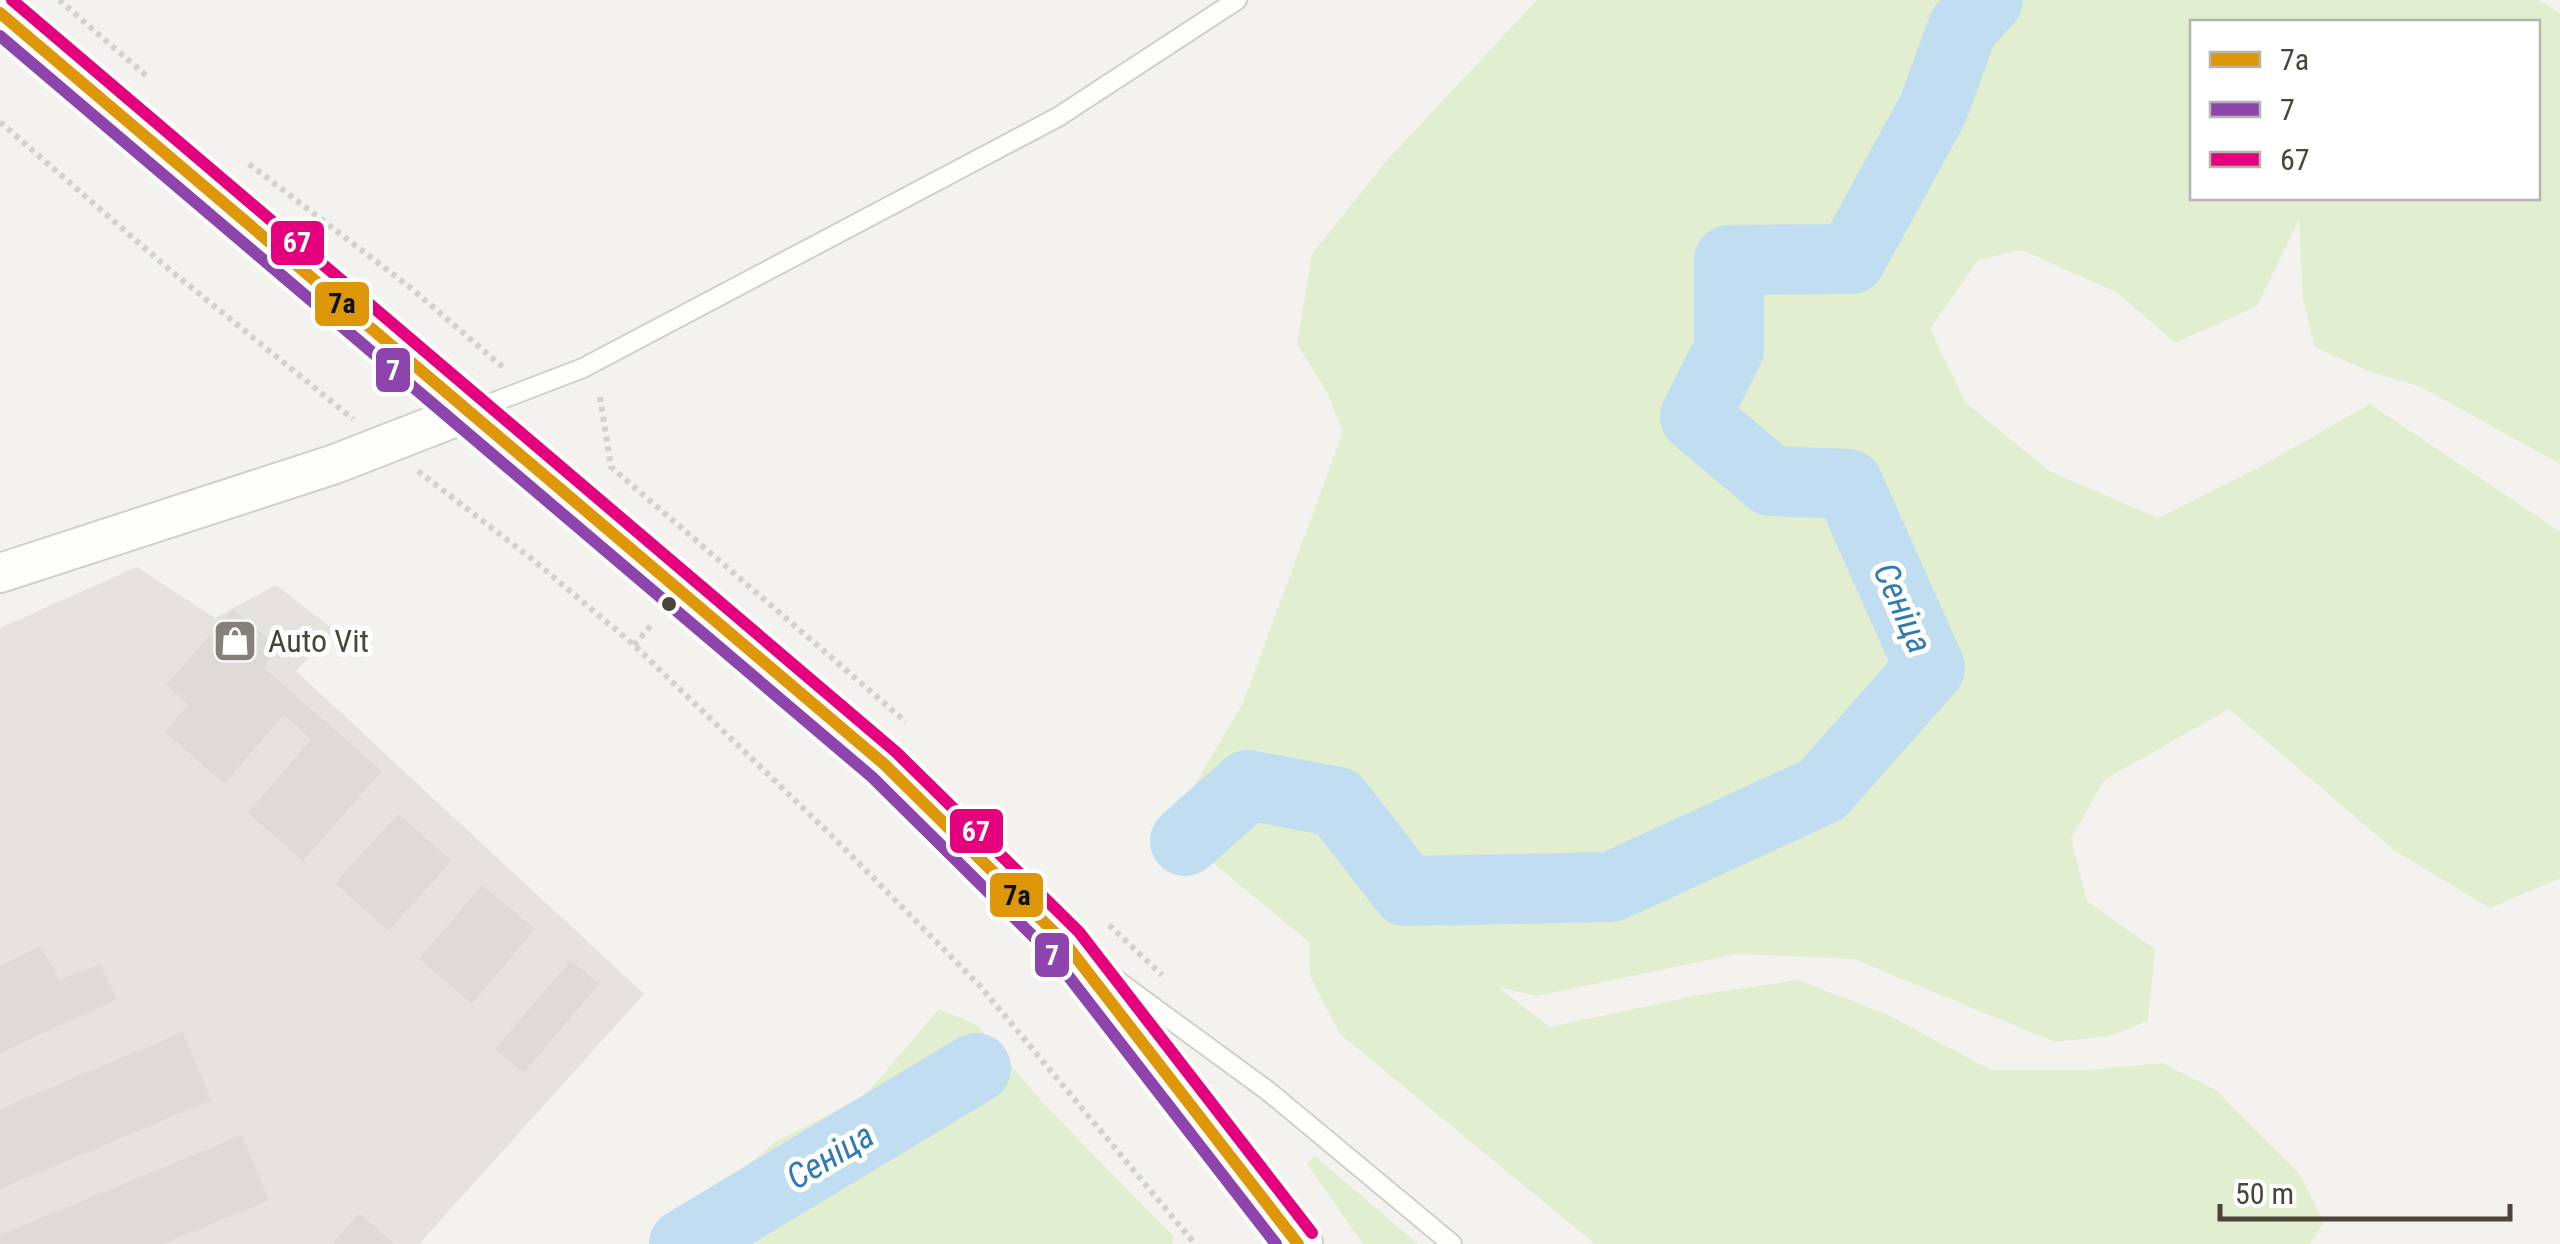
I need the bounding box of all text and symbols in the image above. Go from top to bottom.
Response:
legend [2190,20,2540,200]
text: 7а [2280,42,2309,77]
text: 7 [2280,92,2295,127]
text: 67 [2280,142,2310,177]
line badge: 67 [269,219,326,267]
text: 67 [283,226,311,259]
line badge: 7а [313,280,371,328]
text: 7а [328,287,356,320]
line badge: 7 [374,346,412,394]
text: 7 [386,354,400,387]
water label: Сеніца [1865,557,1940,660]
unlabelled marker [659,594,679,614]
shop icon: Auto Vit [212,618,258,664]
place label: Auto Vit [268,622,369,660]
line badge: 67 [948,807,1005,855]
text: 67 [962,815,990,848]
line badge: 7а [988,871,1045,919]
text: 7а [1003,879,1031,912]
line badge: 7 [1033,931,1071,979]
text: 7 [1045,939,1059,972]
water label: Сеніца [779,1115,881,1198]
scale bar [2220,1159,2510,1221]
text: 50 m [2235,1176,2294,1211]

